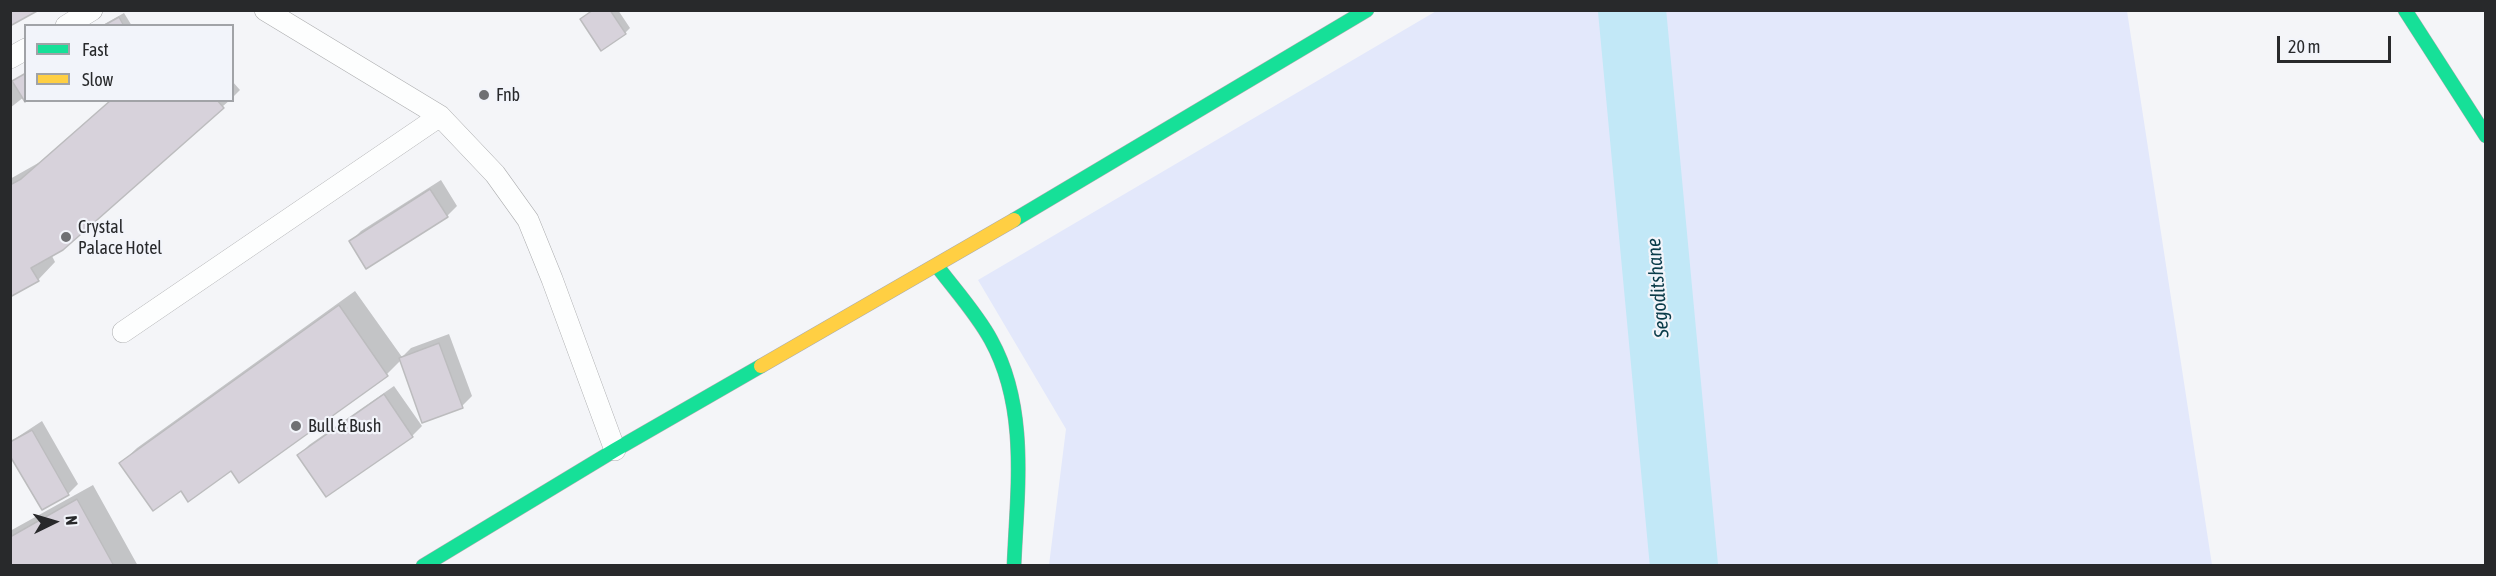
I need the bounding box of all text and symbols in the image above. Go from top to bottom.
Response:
legend [24,24,234,102]
scale bar [2280,24,2394,62]
text: 20 m [2288,36,2320,57]
text: Fast [82,39,109,60]
text: Slow [82,69,113,90]
place label: Fnb [496,84,520,106]
marker: Fnb [477,88,491,102]
place label: Crystal Palace Hotel [78,216,162,258]
marker: Crystal Palace Hotel [59,230,73,244]
water label: Segoditshane [1642,237,1674,339]
place label: Bull & Bush [308,415,381,437]
marker: Bull & Bush [289,419,303,433]
north arrow [24,492,84,552]
text: N [63,515,81,526]

